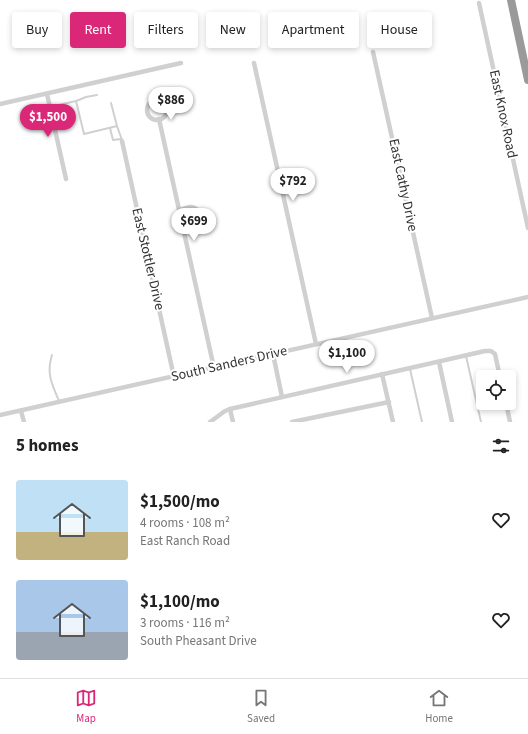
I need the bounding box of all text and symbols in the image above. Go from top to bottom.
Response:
chip: Buy [12,12,62,48]
chip: Rent [70,12,126,48]
chip: Filters [134,12,198,48]
chip: New [206,12,260,48]
chip: Apartment [268,12,359,48]
chip: House [367,12,432,48]
street label: East Knox Road [484,68,522,160]
pin: $886 [147,87,195,121]
text: $886 [157,91,185,109]
pin: $1,500 [15,104,81,138]
text: $1,500 [29,108,67,126]
street label: East Cathy Drive [383,137,423,233]
pin: $792 [269,168,317,202]
text: $792 [279,172,307,190]
street label: East Stottler Drive [127,206,169,312]
pin: $699 [170,208,218,242]
text: $699 [180,212,208,230]
pin: $1,100 [314,340,380,374]
street label: South Sanders Drive [169,341,289,387]
text: $1,100 [328,344,366,362]
map controls [476,370,516,410]
button: locate [476,370,516,410]
text: 5 homes [16,434,78,458]
icon: filters [490,435,512,457]
text: $1,500/mo [140,490,220,514]
icon: home [48,496,96,544]
icon: heart [490,509,512,531]
text: 4 rooms · 108 m² [140,514,230,532]
text: East Ranch Road [140,532,230,550]
text: $1,100/mo [140,590,220,614]
icon: home [48,596,96,644]
icon: heart [490,609,512,631]
text: 3 rooms · 116 m² [140,614,230,632]
text: South Pheasant Drive [140,632,257,650]
tab: Map [75,687,97,726]
tab: Saved [247,687,275,726]
tab: Home [425,687,453,726]

